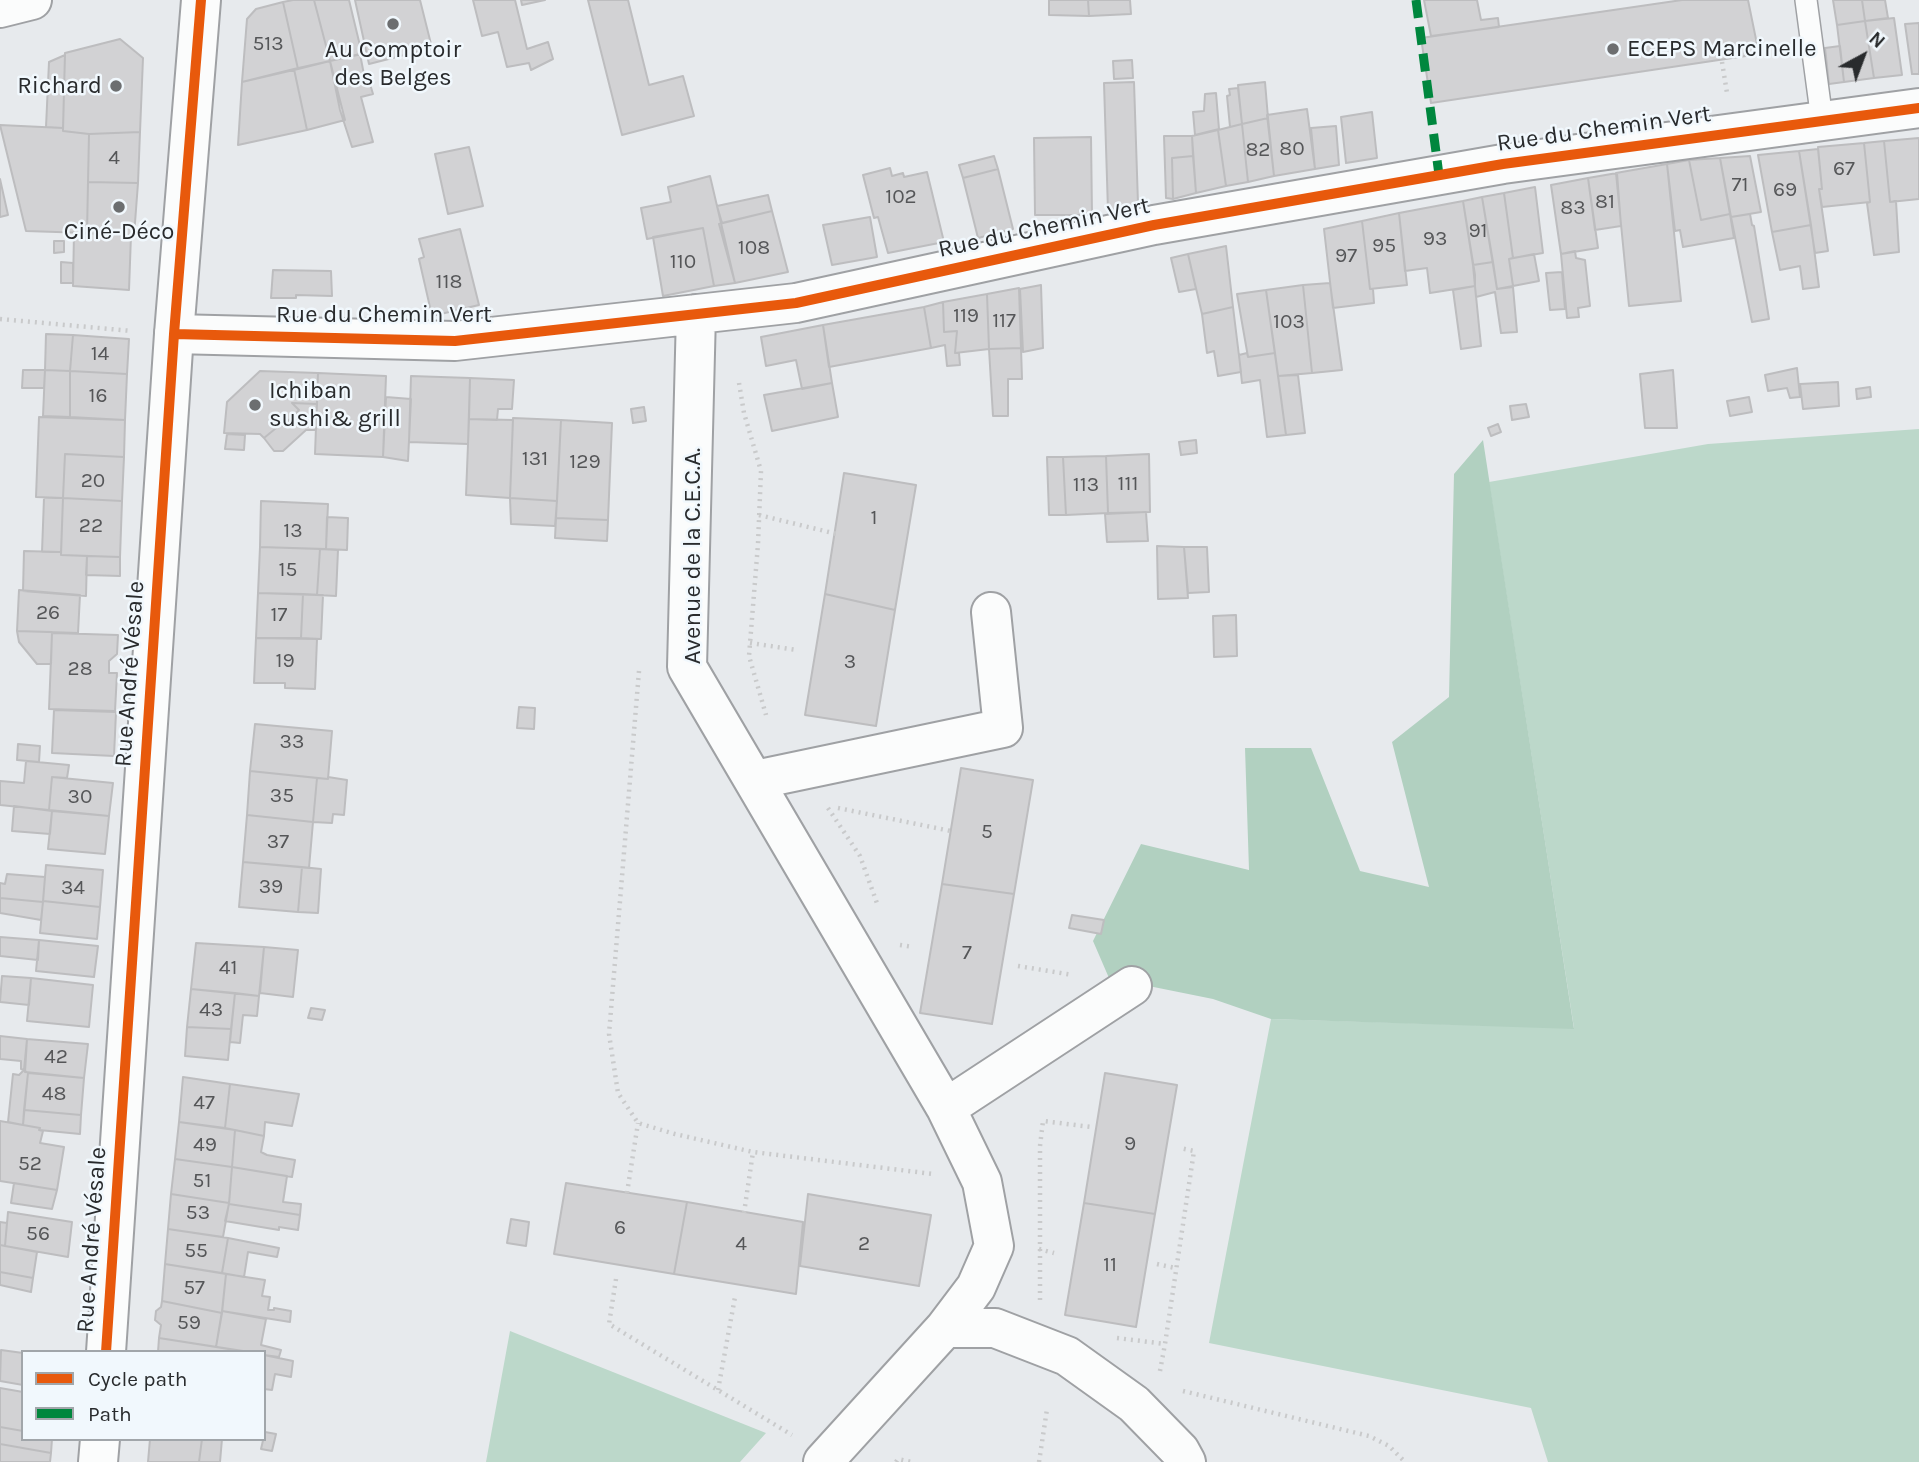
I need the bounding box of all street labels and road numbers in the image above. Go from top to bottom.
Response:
street label: Rue du Chemin Vert [1495,100,1713,158]
street label: Rue du Chemin Vert [935,191,1153,265]
street label: Rue du Chemin Vert [276,301,492,329]
street label: Avenue de la C.E.C.A. [679,448,707,664]
street label: Rue André Vésale [109,580,151,768]
street label: Rue André Vésale [71,1146,113,1334]

